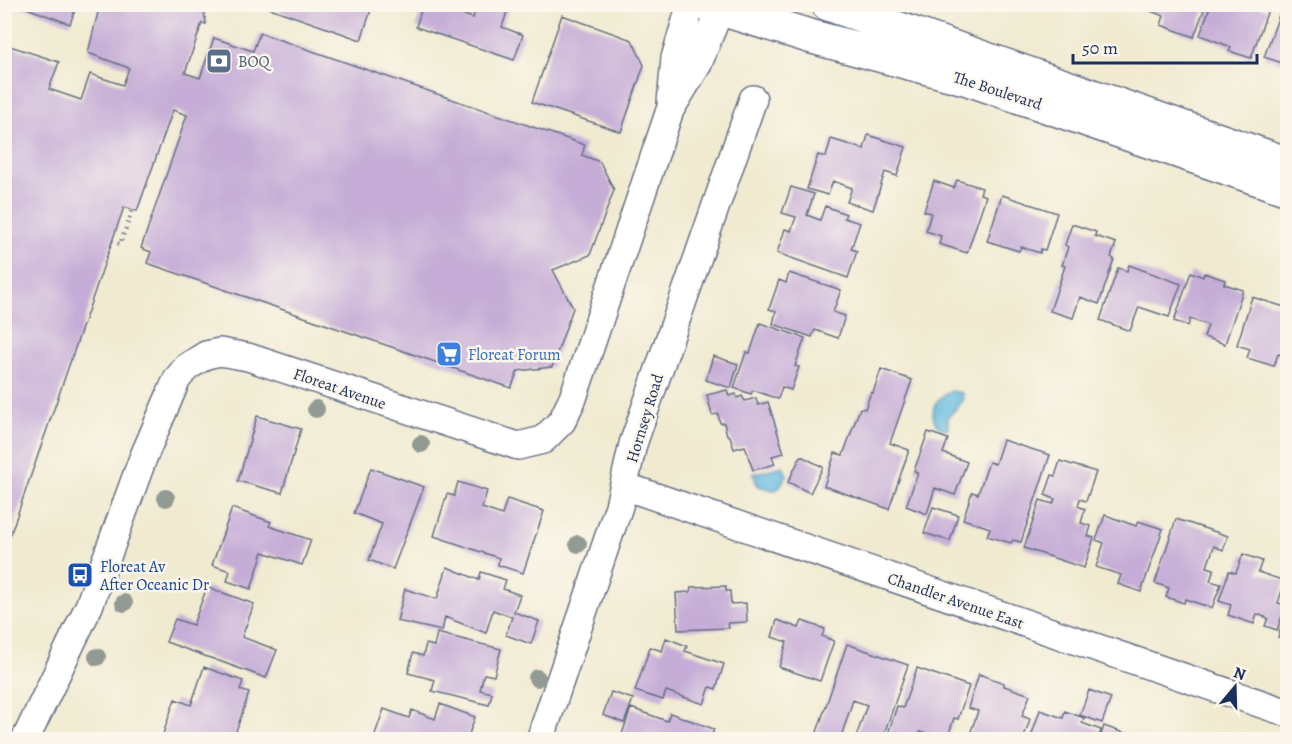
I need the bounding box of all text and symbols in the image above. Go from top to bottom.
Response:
scale bar [1073,27,1258,65]
text: 50 m [1082,36,1118,60]
bank icon: BOQ [204,46,234,76]
place label: BOQ [238,51,272,73]
street label: The Boulevard [950,66,1045,116]
supermarket icon: Floreat Forum [434,339,464,369]
place label: Floreat Forum [468,344,561,366]
street label: Floreat Avenue [290,363,389,415]
street label: Hornsey Road [621,371,669,465]
place label: Floreat Av After Oceanic Dr [99,556,209,596]
bus stop icon: Floreat Av After Oceanic Dr [65,560,95,590]
street label: Chandler Avenue East [885,567,1027,635]
north arrow [1205,657,1265,717]
text: N [1230,661,1249,686]

